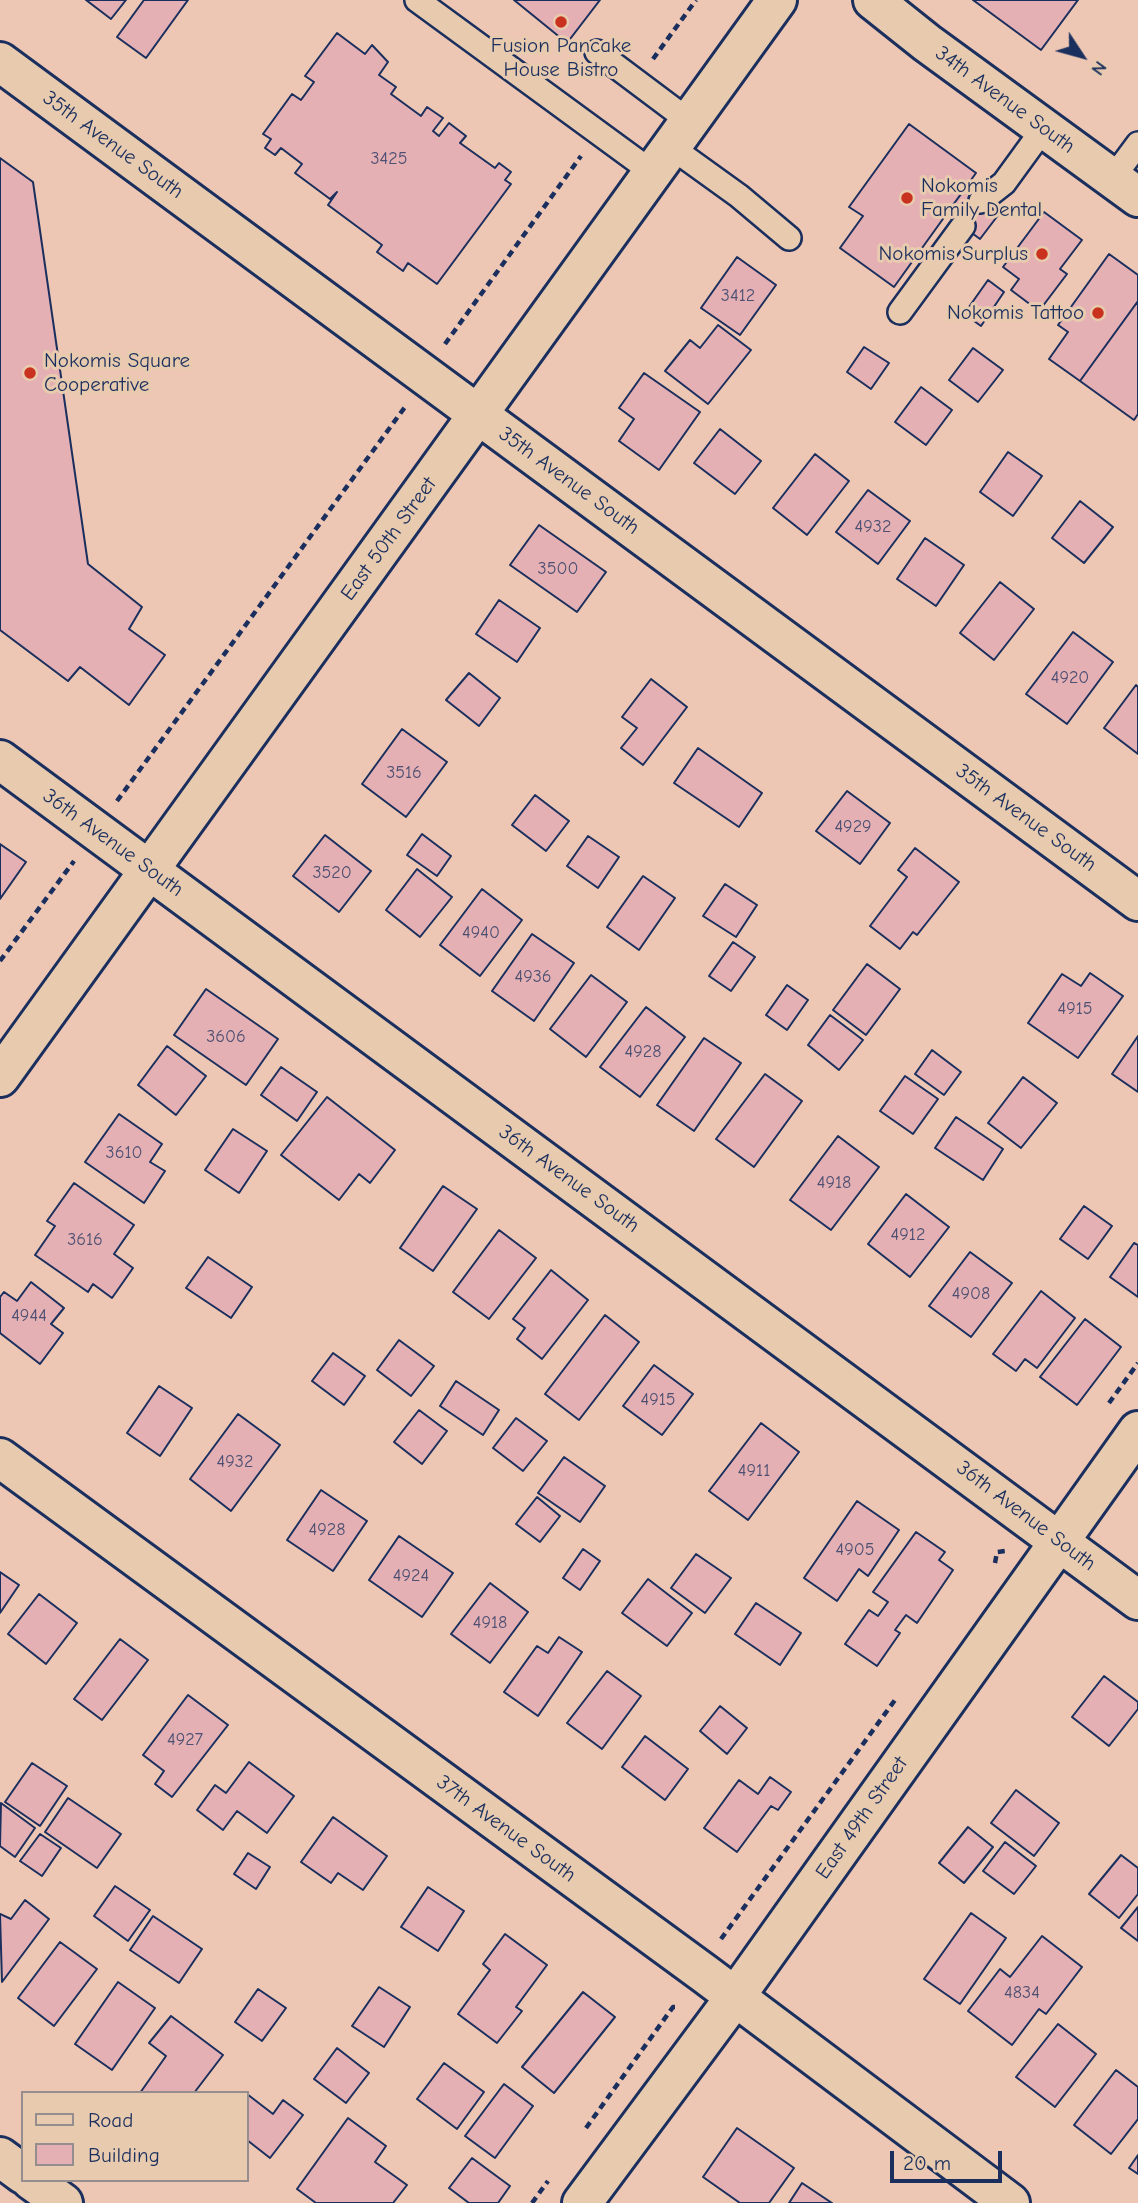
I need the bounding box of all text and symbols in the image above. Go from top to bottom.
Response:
marker: Fusion Pancake House Bistro [553,14,569,30]
north arrow [1047,21,1117,91]
place label: Fusion Pancake House Bistro [491,33,631,83]
street label: 34th Avenue South [930,41,1080,159]
text: N [1086,57,1112,80]
street label: 35th Avenue South [38,85,188,205]
house number: 3425 [371,148,407,170]
place label: Nokomis Family Dental [921,173,1042,223]
marker: Nokomis Family Dental [899,190,915,206]
place label: Nokomis Surplus [878,241,1028,267]
marker: Nokomis Surplus [1034,246,1050,262]
house number: 3412 [721,285,755,307]
place label: Nokomis Tattoo [947,300,1084,326]
marker: Nokomis Tattoo [1090,305,1106,321]
place label: Nokomis Square Cooperative [44,348,190,398]
marker: Nokomis Square Cooperative [22,365,38,381]
street label: 35th Avenue South [494,421,644,541]
street label: East 50th Street [336,472,442,606]
house number: 4932 [855,516,891,538]
house number: 3500 [538,558,578,580]
house number: 4920 [1051,667,1089,689]
street label: 35th Avenue South [951,758,1101,878]
house number: 3516 [386,762,422,784]
street label: 36th Avenue South [38,783,188,903]
house number: 4929 [834,816,872,838]
house number: 3520 [312,862,352,884]
house number: 4940 [462,922,500,944]
house number: 4936 [514,966,552,988]
house number: 4915 [1057,998,1093,1020]
house number: 3606 [206,1026,246,1048]
house number: 4928 [625,1041,661,1063]
street label: 36th Avenue South [494,1119,644,1239]
house number: 3610 [106,1142,142,1164]
house number: 4918 [817,1172,851,1194]
house number: 4912 [891,1224,925,1246]
house number: 3616 [67,1229,103,1251]
house number: 4908 [952,1283,990,1305]
house number: 4944 [11,1305,47,1327]
house number: 4915 [640,1389,676,1411]
house number: 4932 [217,1451,253,1473]
street label: 36th Avenue South [951,1455,1101,1577]
house number: 4911 [738,1460,770,1482]
house number: 4928 [309,1519,345,1541]
house number: 4905 [836,1539,874,1561]
house number: 4924 [393,1565,429,1587]
house number: 4918 [473,1612,507,1634]
house number: 4927 [167,1729,203,1751]
street label: East 49th Street [811,1752,913,1884]
street label: 37th Avenue South [431,1770,581,1888]
house number: 4834 [1004,1982,1040,2004]
legend [21,2091,248,2182]
text: Road [88,2108,133,2132]
scale bar [893,2136,1005,2180]
text: Building [88,2143,160,2167]
text: 20 m [903,2151,951,2175]

